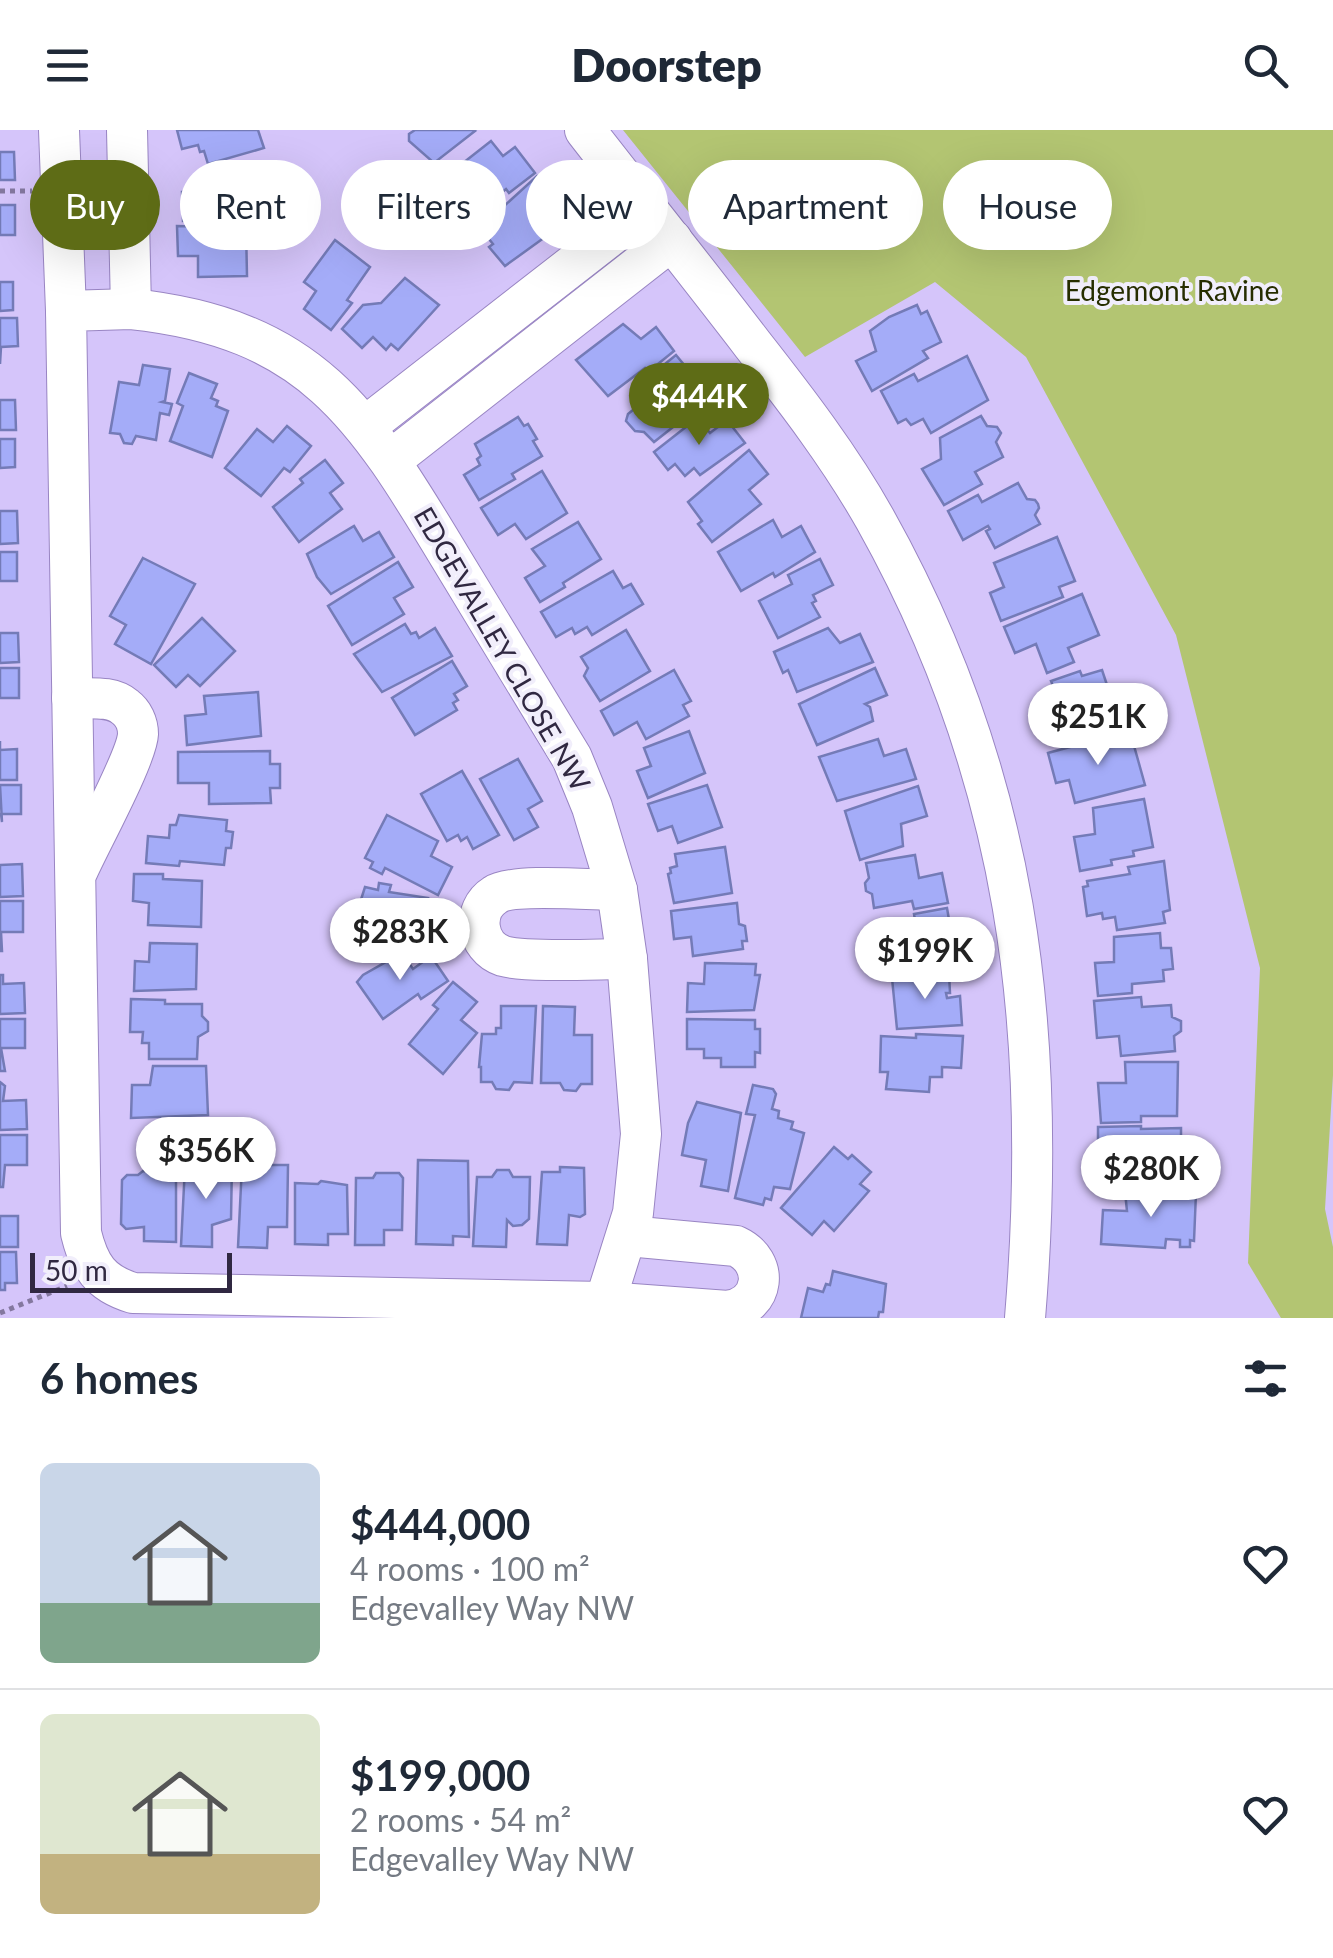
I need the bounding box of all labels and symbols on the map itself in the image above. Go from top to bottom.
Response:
park label: Edgemont Ravine [1065,273,1279,307]
pin: $444K [629,363,769,448]
street label: EDGEVALLEY CLOSE NW [408,500,598,797]
pin: $251K [1028,683,1168,768]
pin: $283K [330,898,470,983]
pin: $199K [855,917,995,1002]
pin: $356K [136,1117,276,1202]
pin: $280K [1081,1135,1221,1220]
scale bar [30,1248,232,1292]

